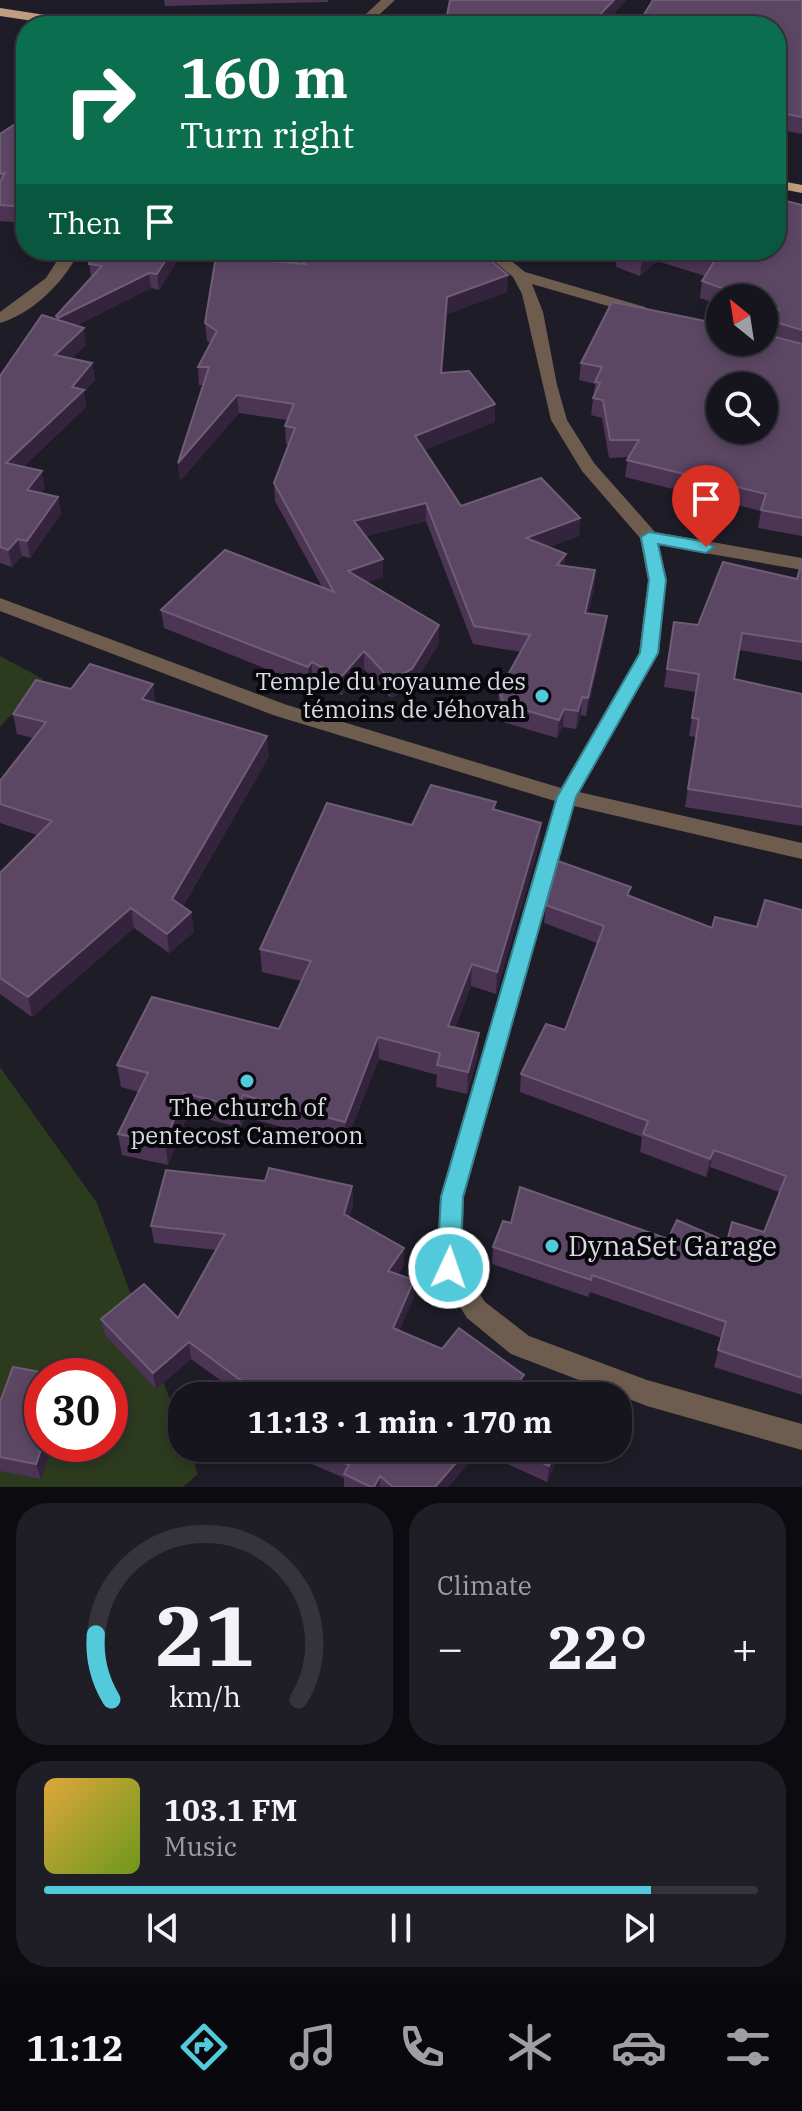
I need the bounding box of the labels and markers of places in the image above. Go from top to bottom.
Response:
pin [672,465,740,547]
place label: Temple du royaume des témoins de Jéhovah [255,665,526,725]
marker: Temple du royaume des témoins de Jéhovah [533,687,551,705]
marker: The church of pentecost Cameroon [238,1072,256,1090]
place label: The church of pentecost Cameroon [130,1091,364,1151]
place label: DynaSet Garage [568,1227,777,1264]
marker: DynaSet Garage [543,1237,561,1255]

